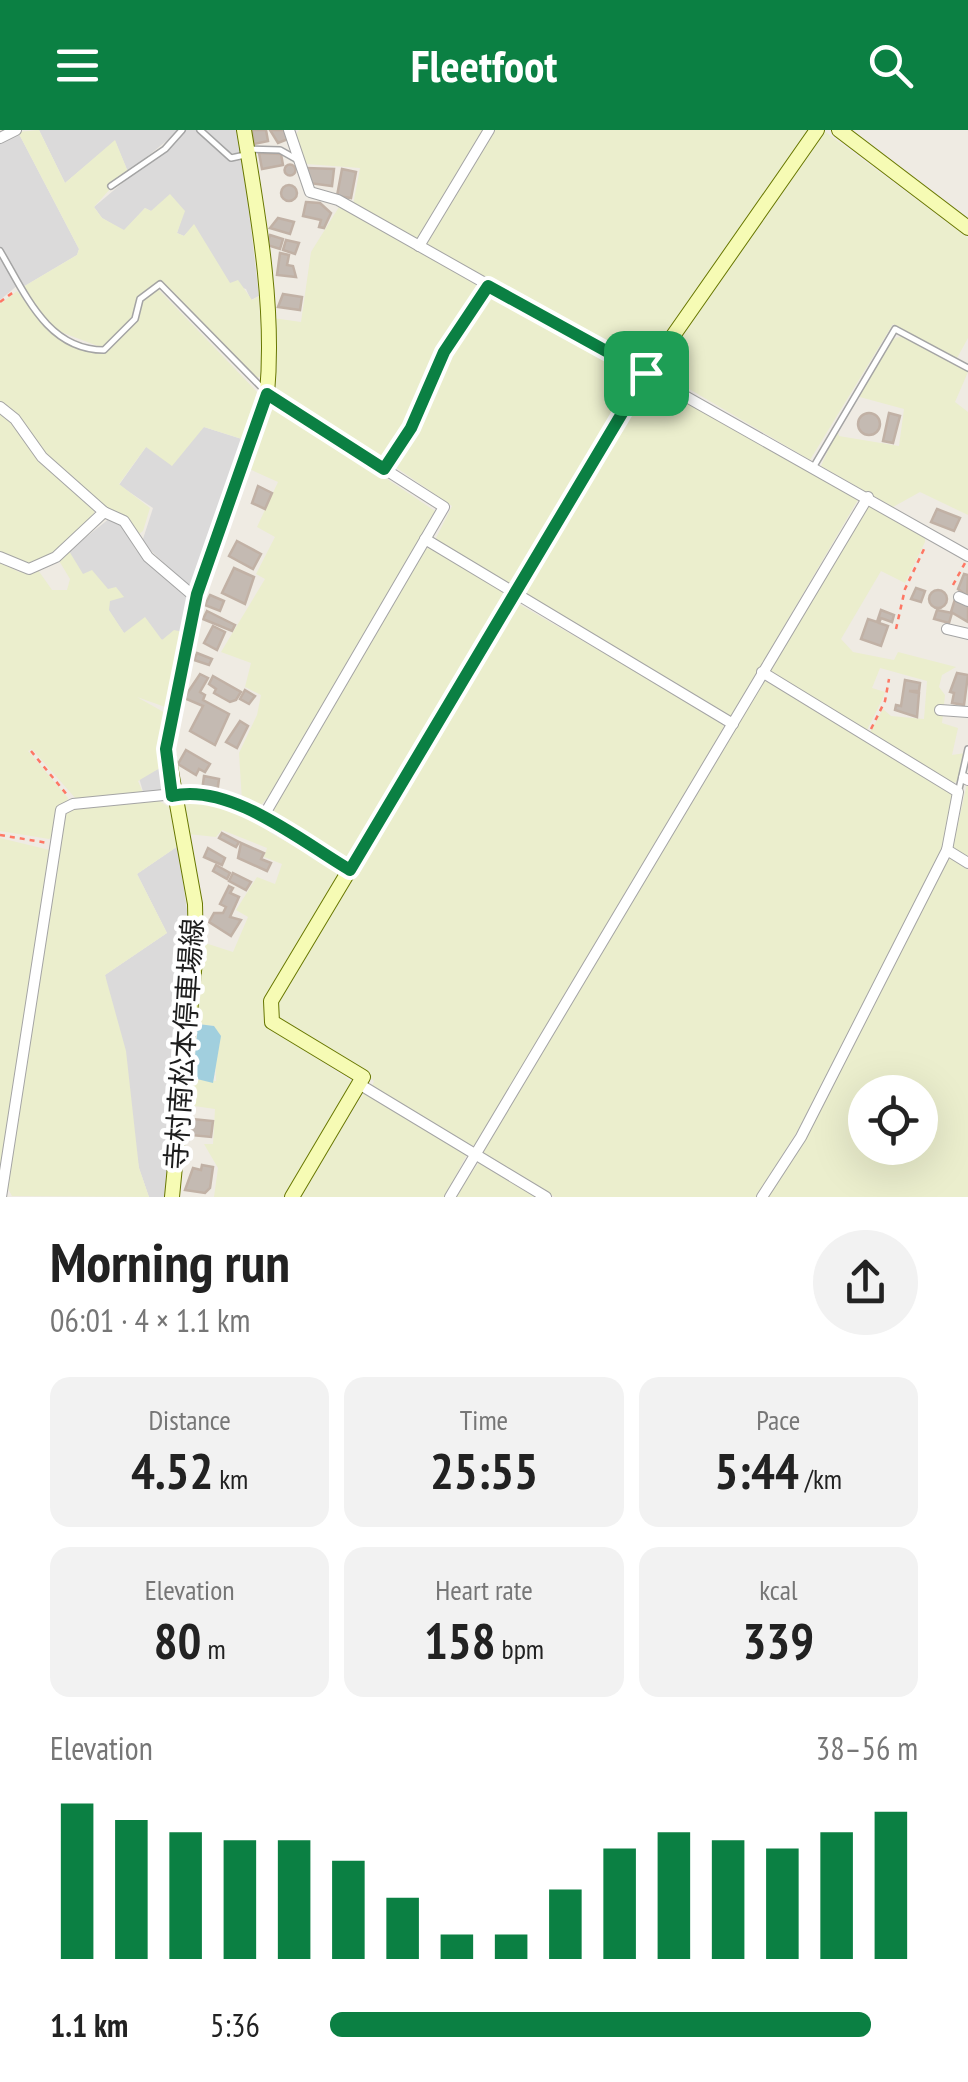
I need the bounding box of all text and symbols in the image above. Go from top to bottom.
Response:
text: Fleetfoot [411,36,557,94]
icon: menu [50,38,105,93]
icon: search [863,38,918,93]
pin [604,331,689,416]
icon: arrive [619,346,674,401]
street label: 寺村南松本停車場線 [156,917,211,1171]
map controls [848,1075,938,1165]
button: locate [848,1075,938,1165]
text: Morning run [50,1226,290,1297]
button: share [813,1230,918,1335]
text: 06:01 · 4 × 1.1 km [50,1299,250,1341]
text: Distance [148,1401,231,1438]
text: Time [460,1401,508,1438]
text: Pace [756,1401,800,1438]
text: 4.52 [131,1438,213,1503]
text: 25:55 [430,1438,538,1503]
text: 5:44 [715,1438,799,1503]
text: km [213,1460,248,1497]
text: /km [799,1460,842,1497]
text: Elevation [145,1571,235,1608]
text: Heart rate [435,1571,533,1608]
text: kcal [759,1571,797,1608]
text: 80 [154,1608,201,1673]
text: 158 [424,1608,496,1673]
text: 339 [742,1608,814,1673]
text: m [201,1630,226,1667]
text: bpm [496,1630,544,1667]
text: Elevation [50,1727,153,1769]
text: 38–56 m [816,1727,918,1769]
text: 1.1 km [50,2004,128,2046]
text: 5:36 [210,2004,260,2046]

